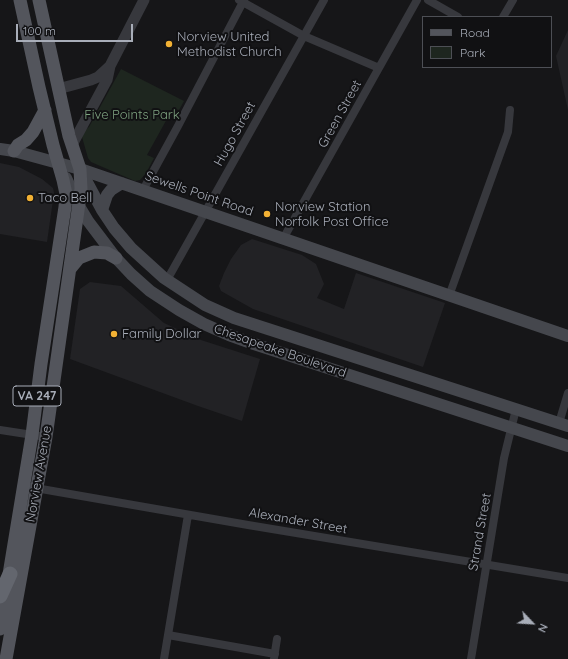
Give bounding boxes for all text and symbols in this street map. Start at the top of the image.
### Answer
scale bar [18,16,135,42]
legend [422,16,552,68]
text: 100 m [23,23,56,38]
text: Road [460,25,490,40]
place label: Norview United Methodist Church [177,29,282,60]
marker: Norview United Methodist Church [164,39,174,49]
text: Park [460,45,485,60]
street label: Green Street [315,77,365,151]
street label: Hugo Street [211,99,259,169]
park label: Five Points Park [84,107,180,123]
street label: Sewells Point Road [143,168,255,220]
place label: Taco Bell [38,190,92,206]
marker: Taco Bell [25,193,35,203]
place label: Norview Station Norfolk Post Office [275,199,389,230]
marker: Norview Station Norfolk Post Office [262,209,272,219]
street label: Chesapeake Boulevard [212,321,348,381]
place label: Family Dollar [122,326,202,342]
marker: Family Dollar [109,329,119,339]
road number: VA 247 [13,386,61,406]
street label: Norview Avenue [23,425,55,523]
street label: Strand Street [465,492,495,572]
street label: Alexander Street [248,505,348,537]
north arrow [512,603,552,643]
text: N [535,621,551,635]

